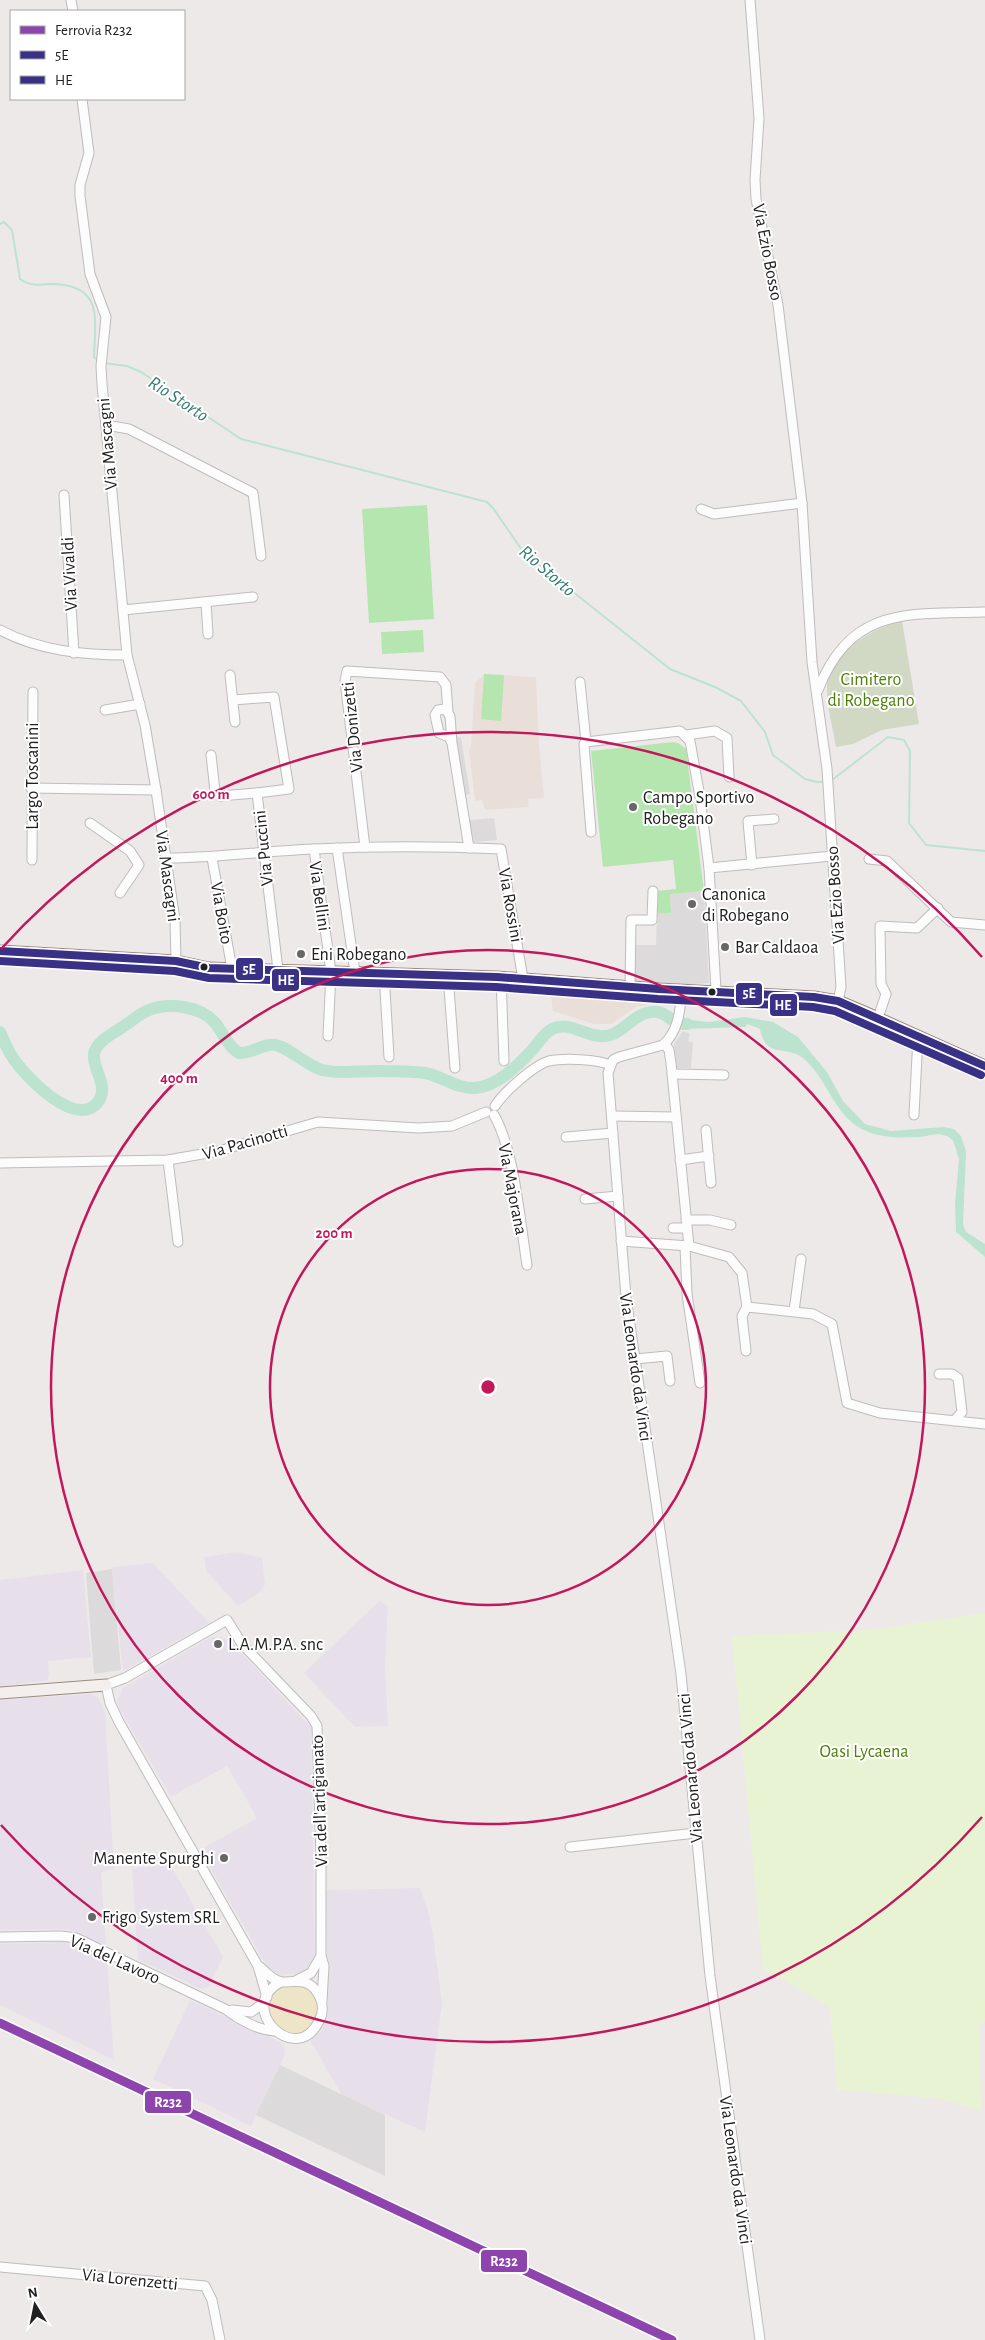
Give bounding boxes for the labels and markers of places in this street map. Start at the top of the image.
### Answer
place label: Campo Sportivo Robegano [643,789,754,828]
marker: Campo Sportivo Robegano [627,801,639,813]
place label: Canonica di Robegano [702,886,789,925]
marker: Canonica di Robegano [686,898,698,910]
place label: Bar Caldaoa [735,939,818,957]
marker: Bar Caldaoa [719,941,731,953]
place label: Eni Robegano [311,946,407,964]
marker: Eni Robegano [295,948,307,960]
unlabelled marker [199,962,209,972]
unlabelled marker [707,987,717,997]
centre of rings [479,1378,497,1396]
place label: L.A.M.P.A. snc [228,1636,323,1654]
marker: L.A.M.P.A. snc [212,1638,224,1650]
place label: Manente Spurghi [93,1850,214,1868]
marker: Manente Spurghi [218,1852,230,1864]
place label: Frigo System SRL [102,1909,220,1927]
marker: Frigo System SRL [86,1911,98,1923]

